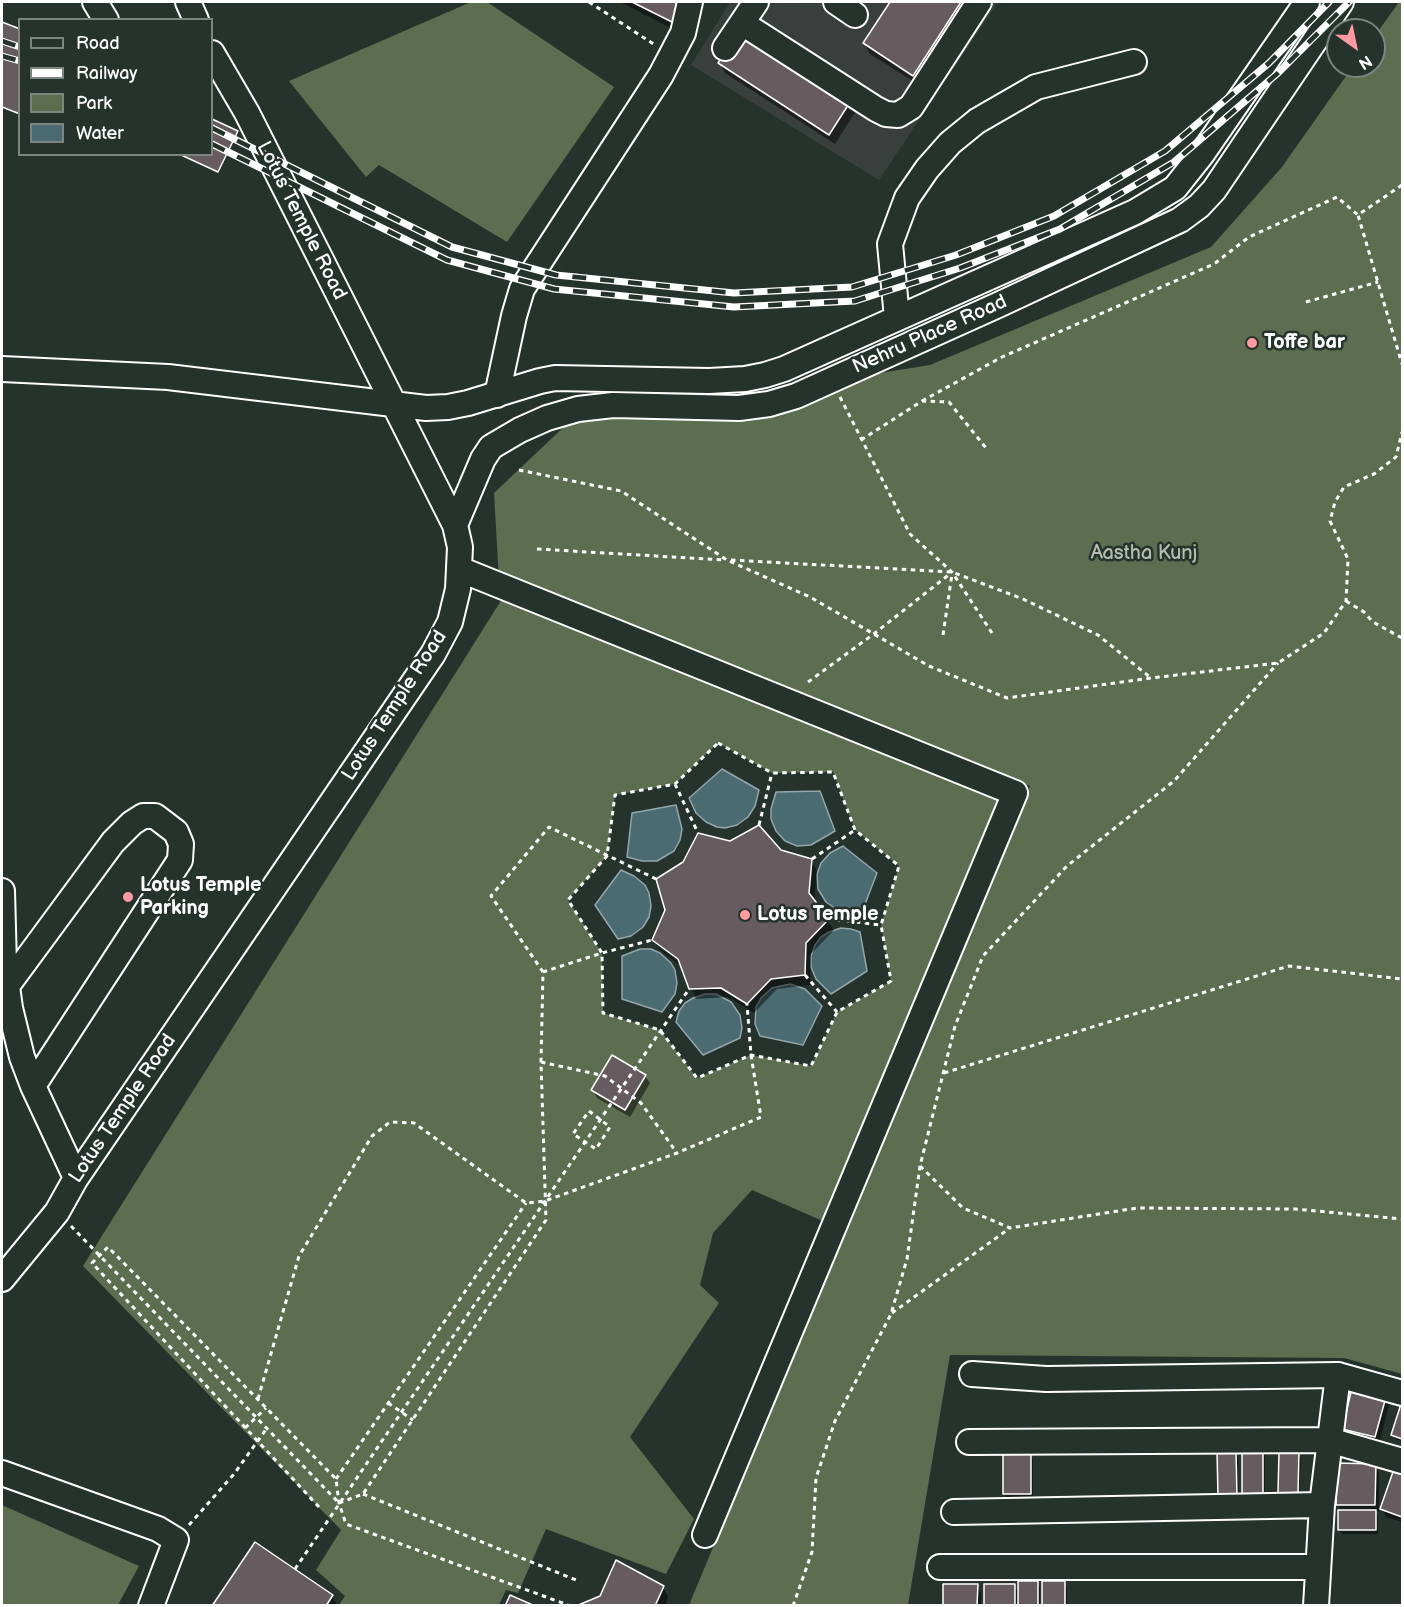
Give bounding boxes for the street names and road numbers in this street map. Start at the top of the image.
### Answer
street label: Lotus Temple Road [251,138,351,304]
street label: Nehru Place Road [849,290,1011,380]
street label: Lotus Temple Road [337,626,453,786]
street label: Lotus Temple Road [64,1030,182,1188]

